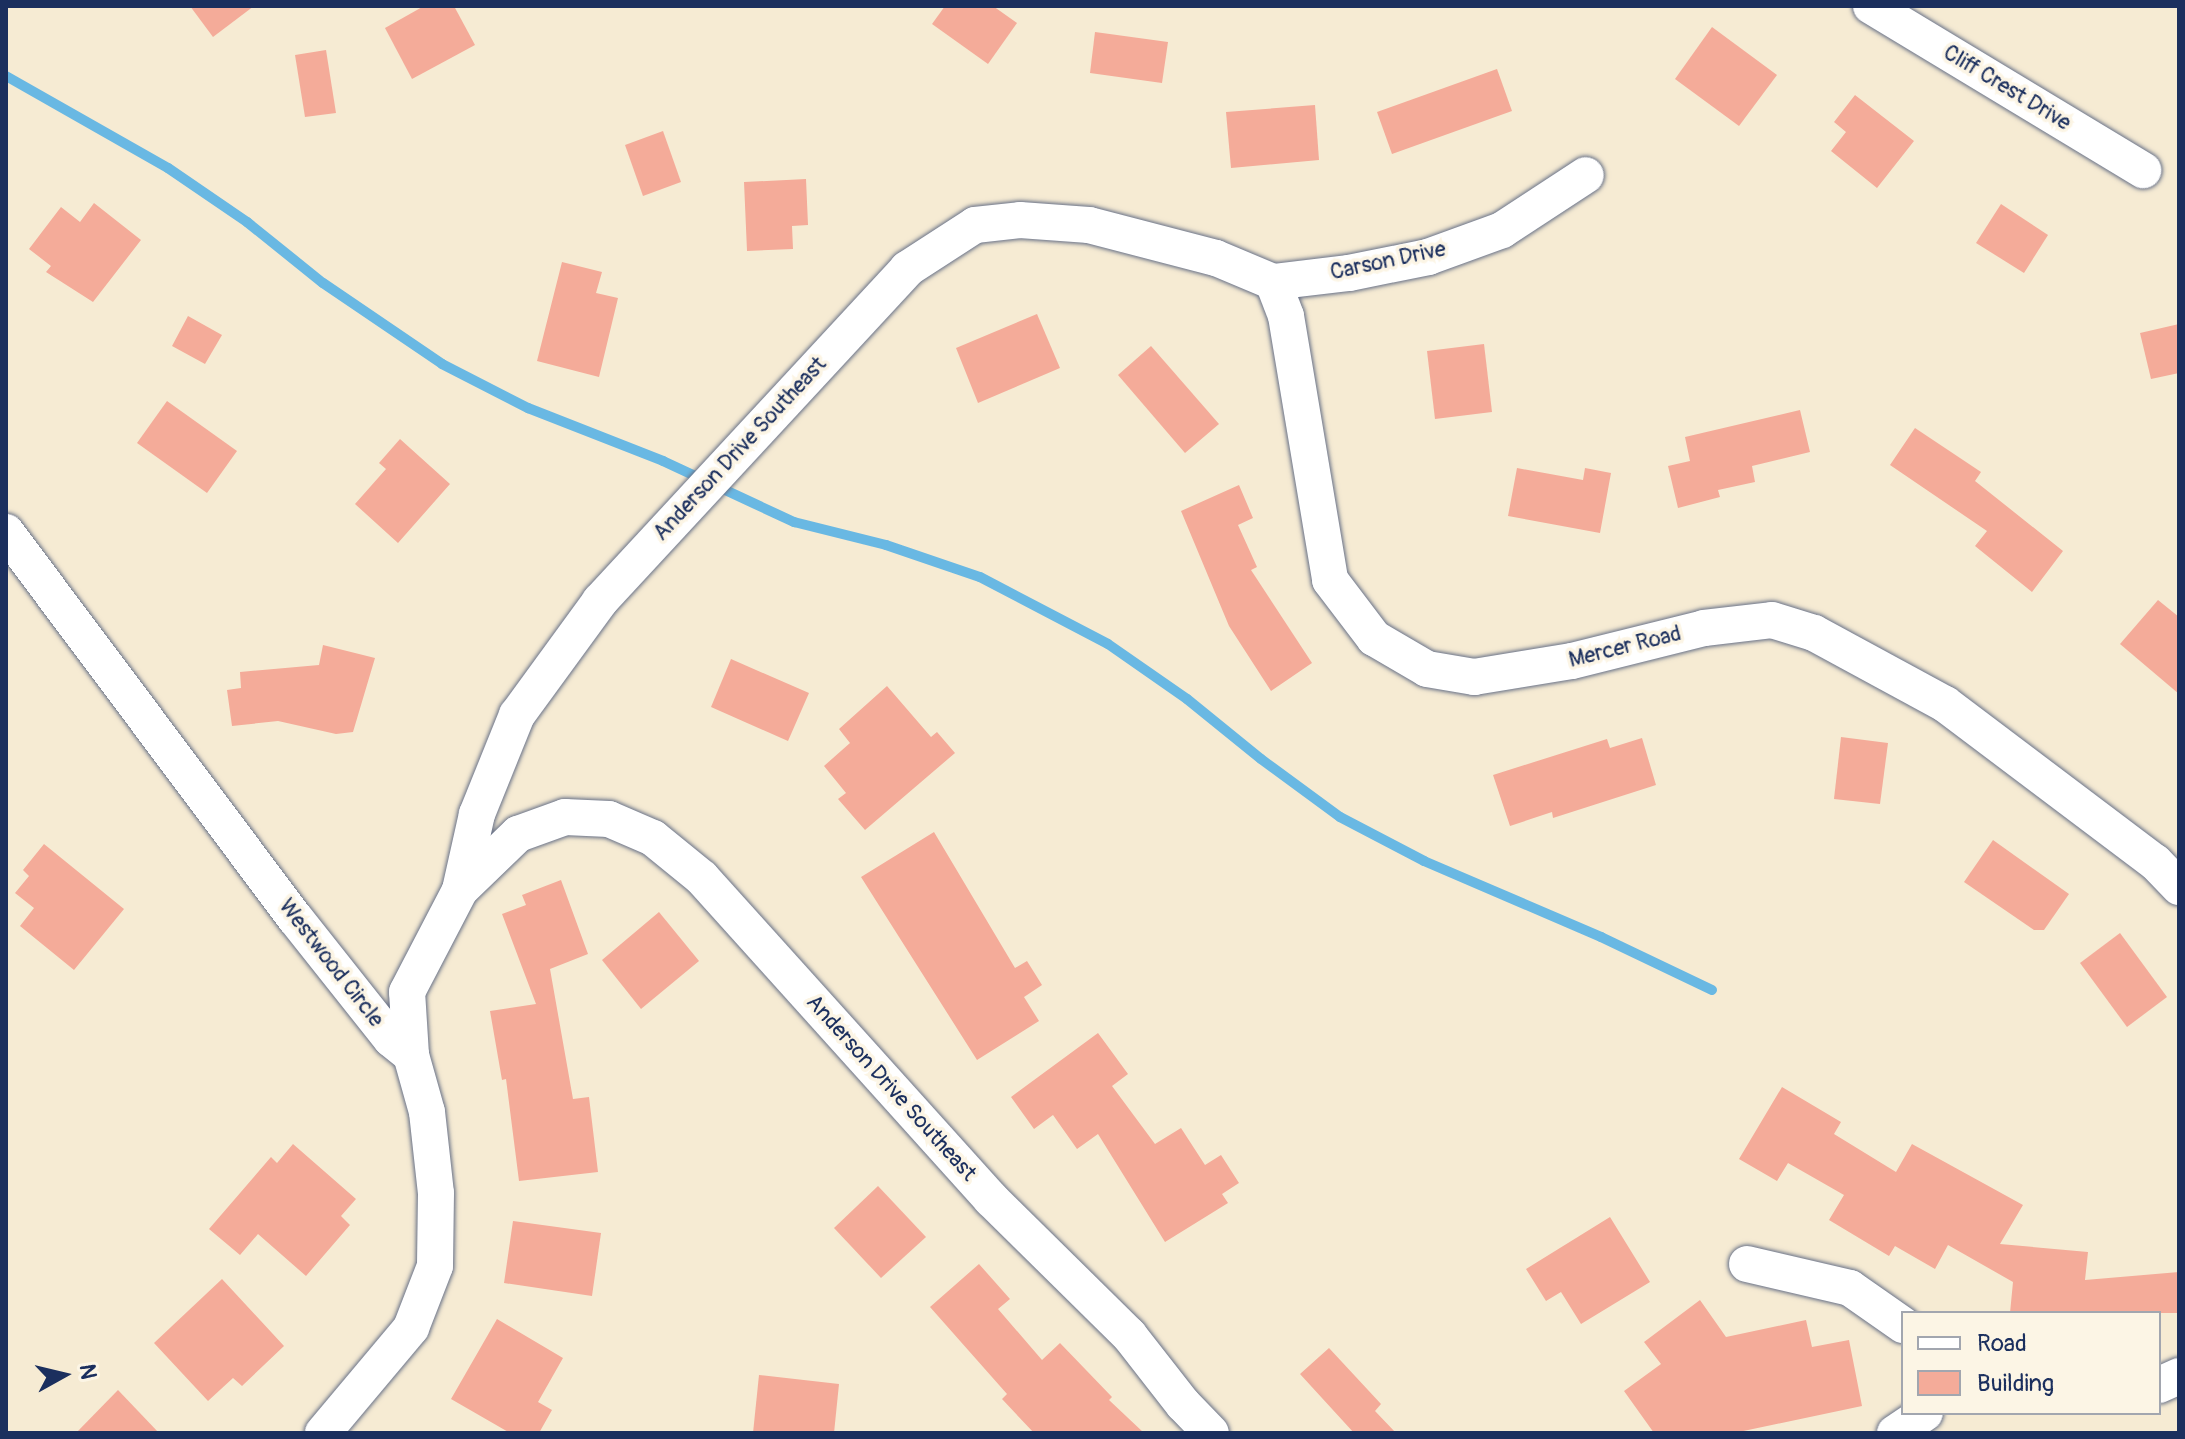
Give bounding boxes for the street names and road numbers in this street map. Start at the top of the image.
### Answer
street label: Cliff Crest Drive [1938,40,2076,136]
street label: Carson Drive [1328,236,1448,286]
street label: Anderson Drive Southeast [648,352,832,546]
street label: Mercer Road [1566,620,1684,674]
street label: Westwood Circle [273,894,389,1032]
street label: Anderson Drive Southeast [800,989,982,1187]

